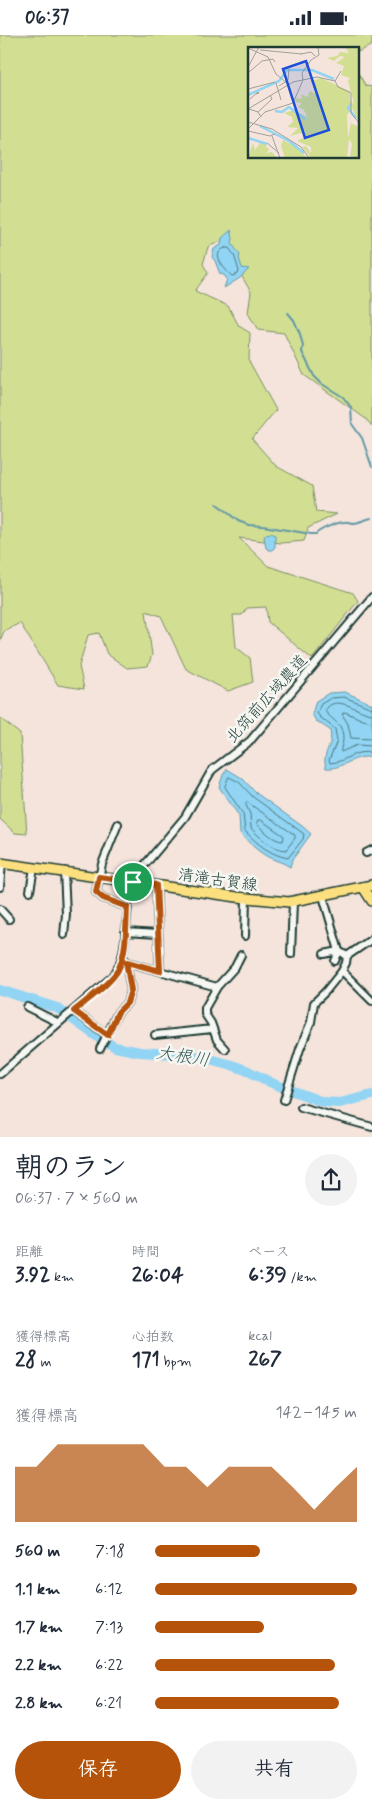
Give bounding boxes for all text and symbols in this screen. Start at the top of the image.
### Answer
text: 06:37 [25,5,69,30]
inset map [248,47,360,159]
street label: 北筑前広域農道 [222,650,312,748]
pin [112,861,154,903]
street label: 清滝古賀線 [177,865,259,896]
icon: arrive [119,868,147,896]
water label: 大根川 [154,1041,211,1073]
text: 朝のラン [15,1150,127,1187]
button: share [305,1154,357,1206]
text: 06:37 · 7 × 560 m [15,1188,138,1209]
text: 距離 [15,1243,43,1261]
text: 時間 [132,1243,160,1261]
text: ペース [248,1243,290,1261]
text: 3.92 [15,1261,50,1289]
text: 26:04 [132,1261,184,1289]
text: 6:39 [248,1261,287,1289]
text: km [50,1268,74,1286]
text: /km [287,1268,317,1286]
text: kcal [248,1327,272,1345]
text: 獲得標高 [15,1328,71,1346]
text: 心拍数 [132,1328,174,1346]
text: 267 [248,1345,282,1373]
text: 28 [15,1346,37,1374]
text: 171 [132,1346,160,1374]
text: m [37,1353,52,1371]
text: bpm [160,1353,192,1371]
text: 142–145 m [275,1402,357,1423]
text: 獲得標高 [15,1406,79,1427]
text: 560 m [15,1541,60,1562]
text: 7:18 [95,1541,125,1562]
text: 1.1 km [15,1579,60,1600]
text: 6:12 [95,1579,123,1600]
text: 1.7 km [15,1617,63,1638]
text: 7:13 [95,1617,123,1638]
text: 2.2 km [15,1655,62,1676]
text: 6:22 [95,1655,124,1676]
text: 2.8 km [15,1693,63,1714]
text: 6:21 [95,1693,122,1714]
button: 保存 [15,1741,181,1799]
button: 共有 [191,1741,357,1799]

